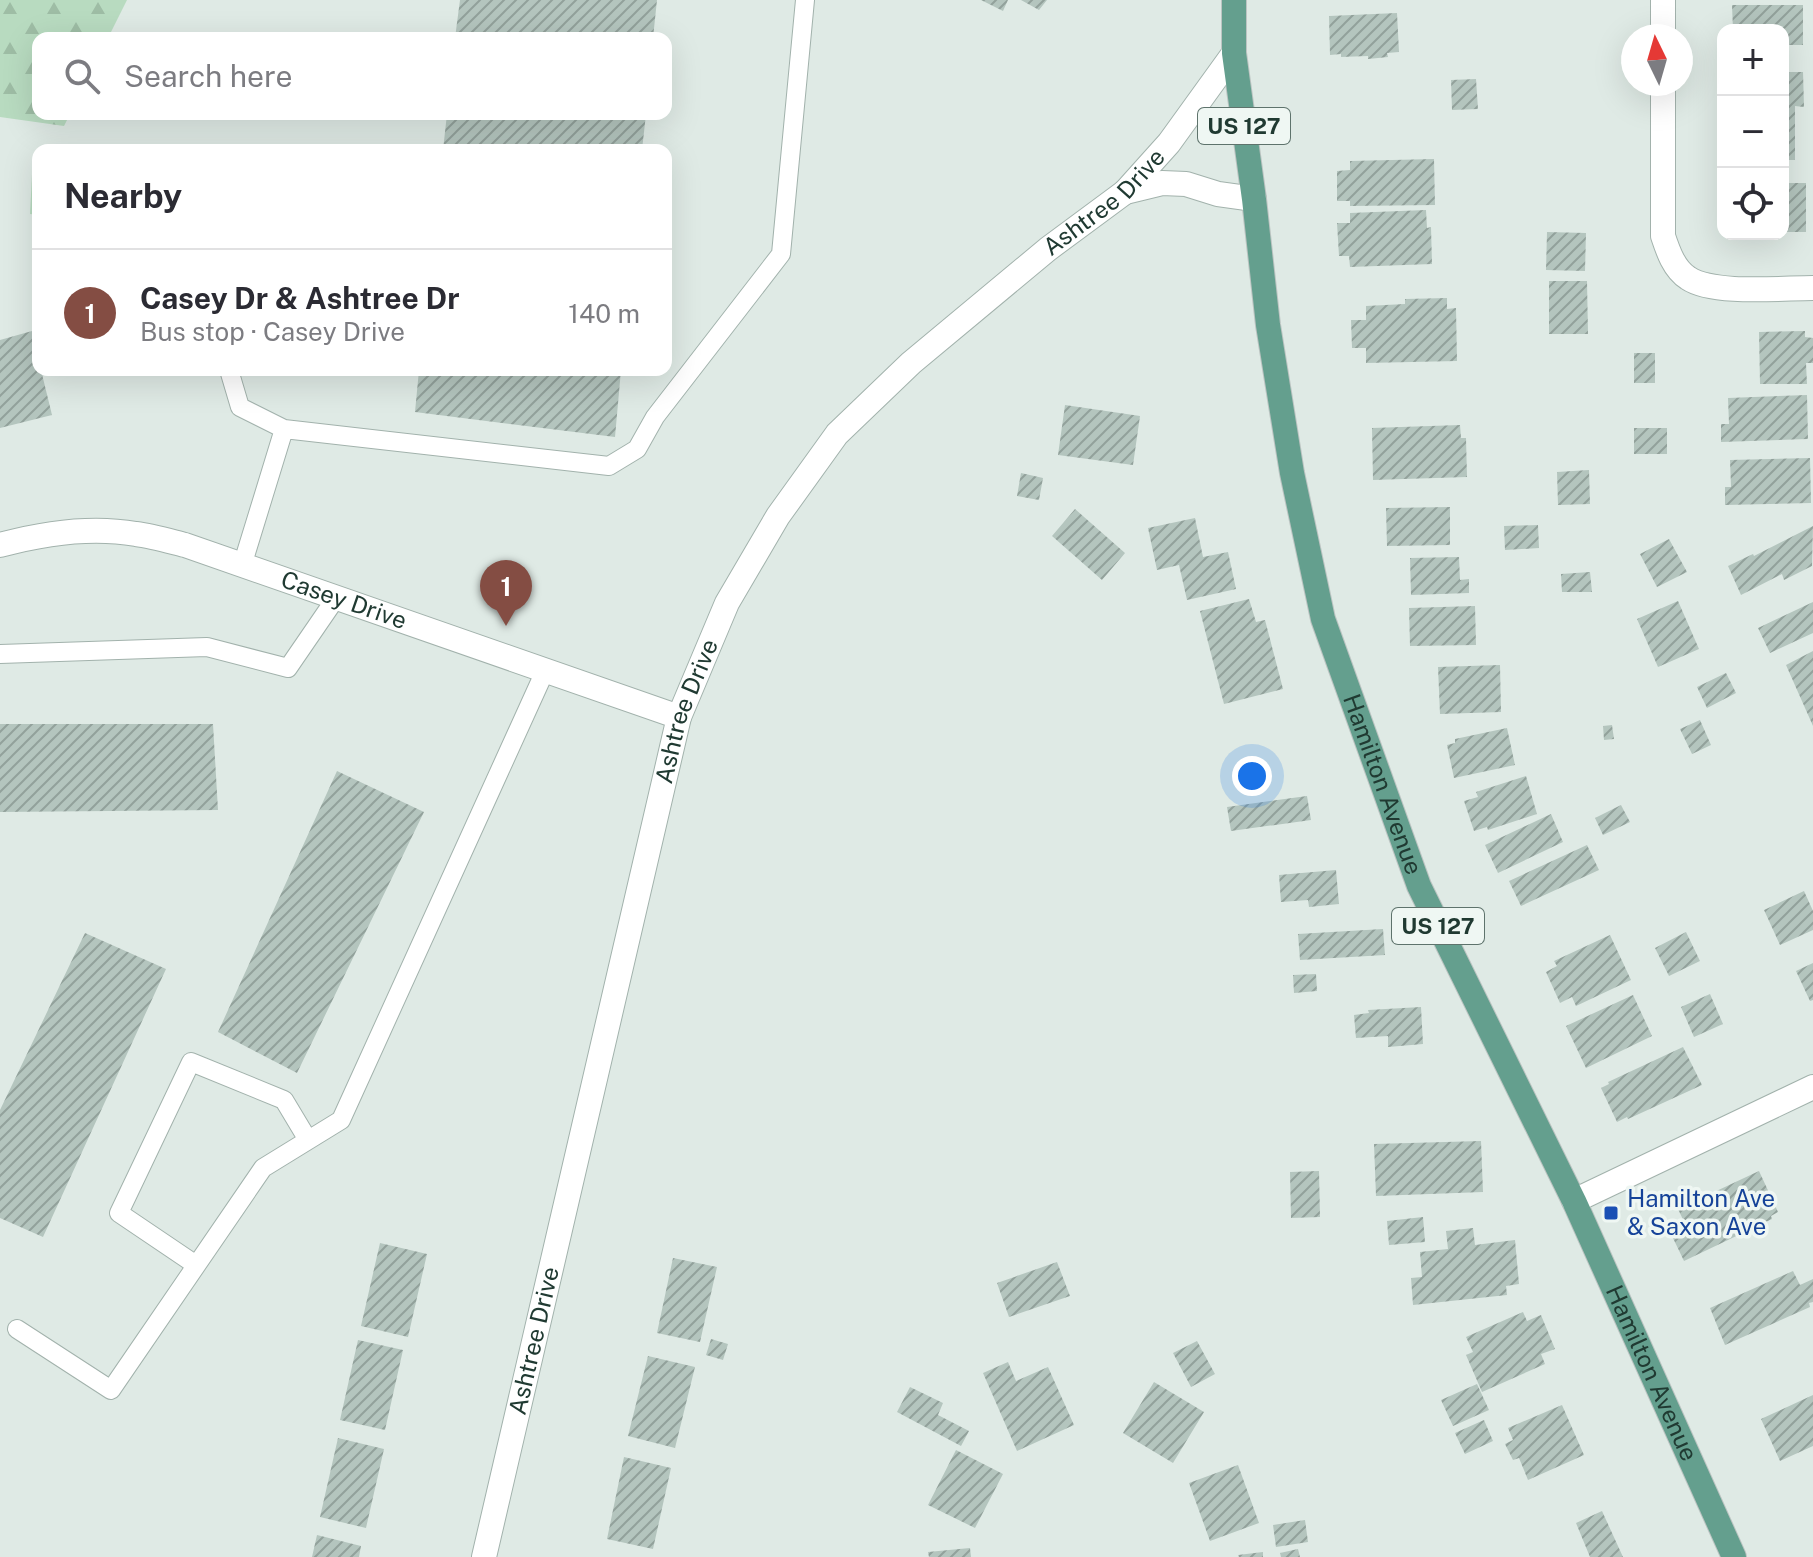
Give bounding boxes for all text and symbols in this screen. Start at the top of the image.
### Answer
north arrow [1621,24,1693,96]
map controls [1717,24,1789,240]
button: + [1717,24,1789,96]
search box [32,32,672,120]
icon: search [60,54,104,98]
text: Search here [124,58,292,94]
button: − [1717,96,1789,168]
road number: US 127 [1198,108,1290,144]
street label: Ashtree Drive [1037,142,1170,261]
button: locate [1717,168,1789,240]
text: Nearby [64,176,182,216]
text: Casey Dr & Ashtree Dr [140,280,460,316]
text: 1 [84,298,96,329]
text: 140 m [568,298,640,329]
text: Bus stop · Casey Drive [140,316,405,347]
pin: 1 [480,560,532,626]
street label: Casey Drive [278,565,411,634]
street label: Ashtree Drive [649,634,723,786]
street label: Hamilton Avenue [1338,690,1429,878]
your location [1232,756,1272,796]
road number: US 127 [1392,908,1484,944]
place label: Hamilton Ave & Saxon Ave [1627,1184,1775,1240]
marker: Hamilton Ave & Saxon Ave [1602,1204,1620,1222]
street label: Ashtree Drive [503,1264,564,1417]
street label: Hamilton Avenue [1601,1281,1704,1465]

